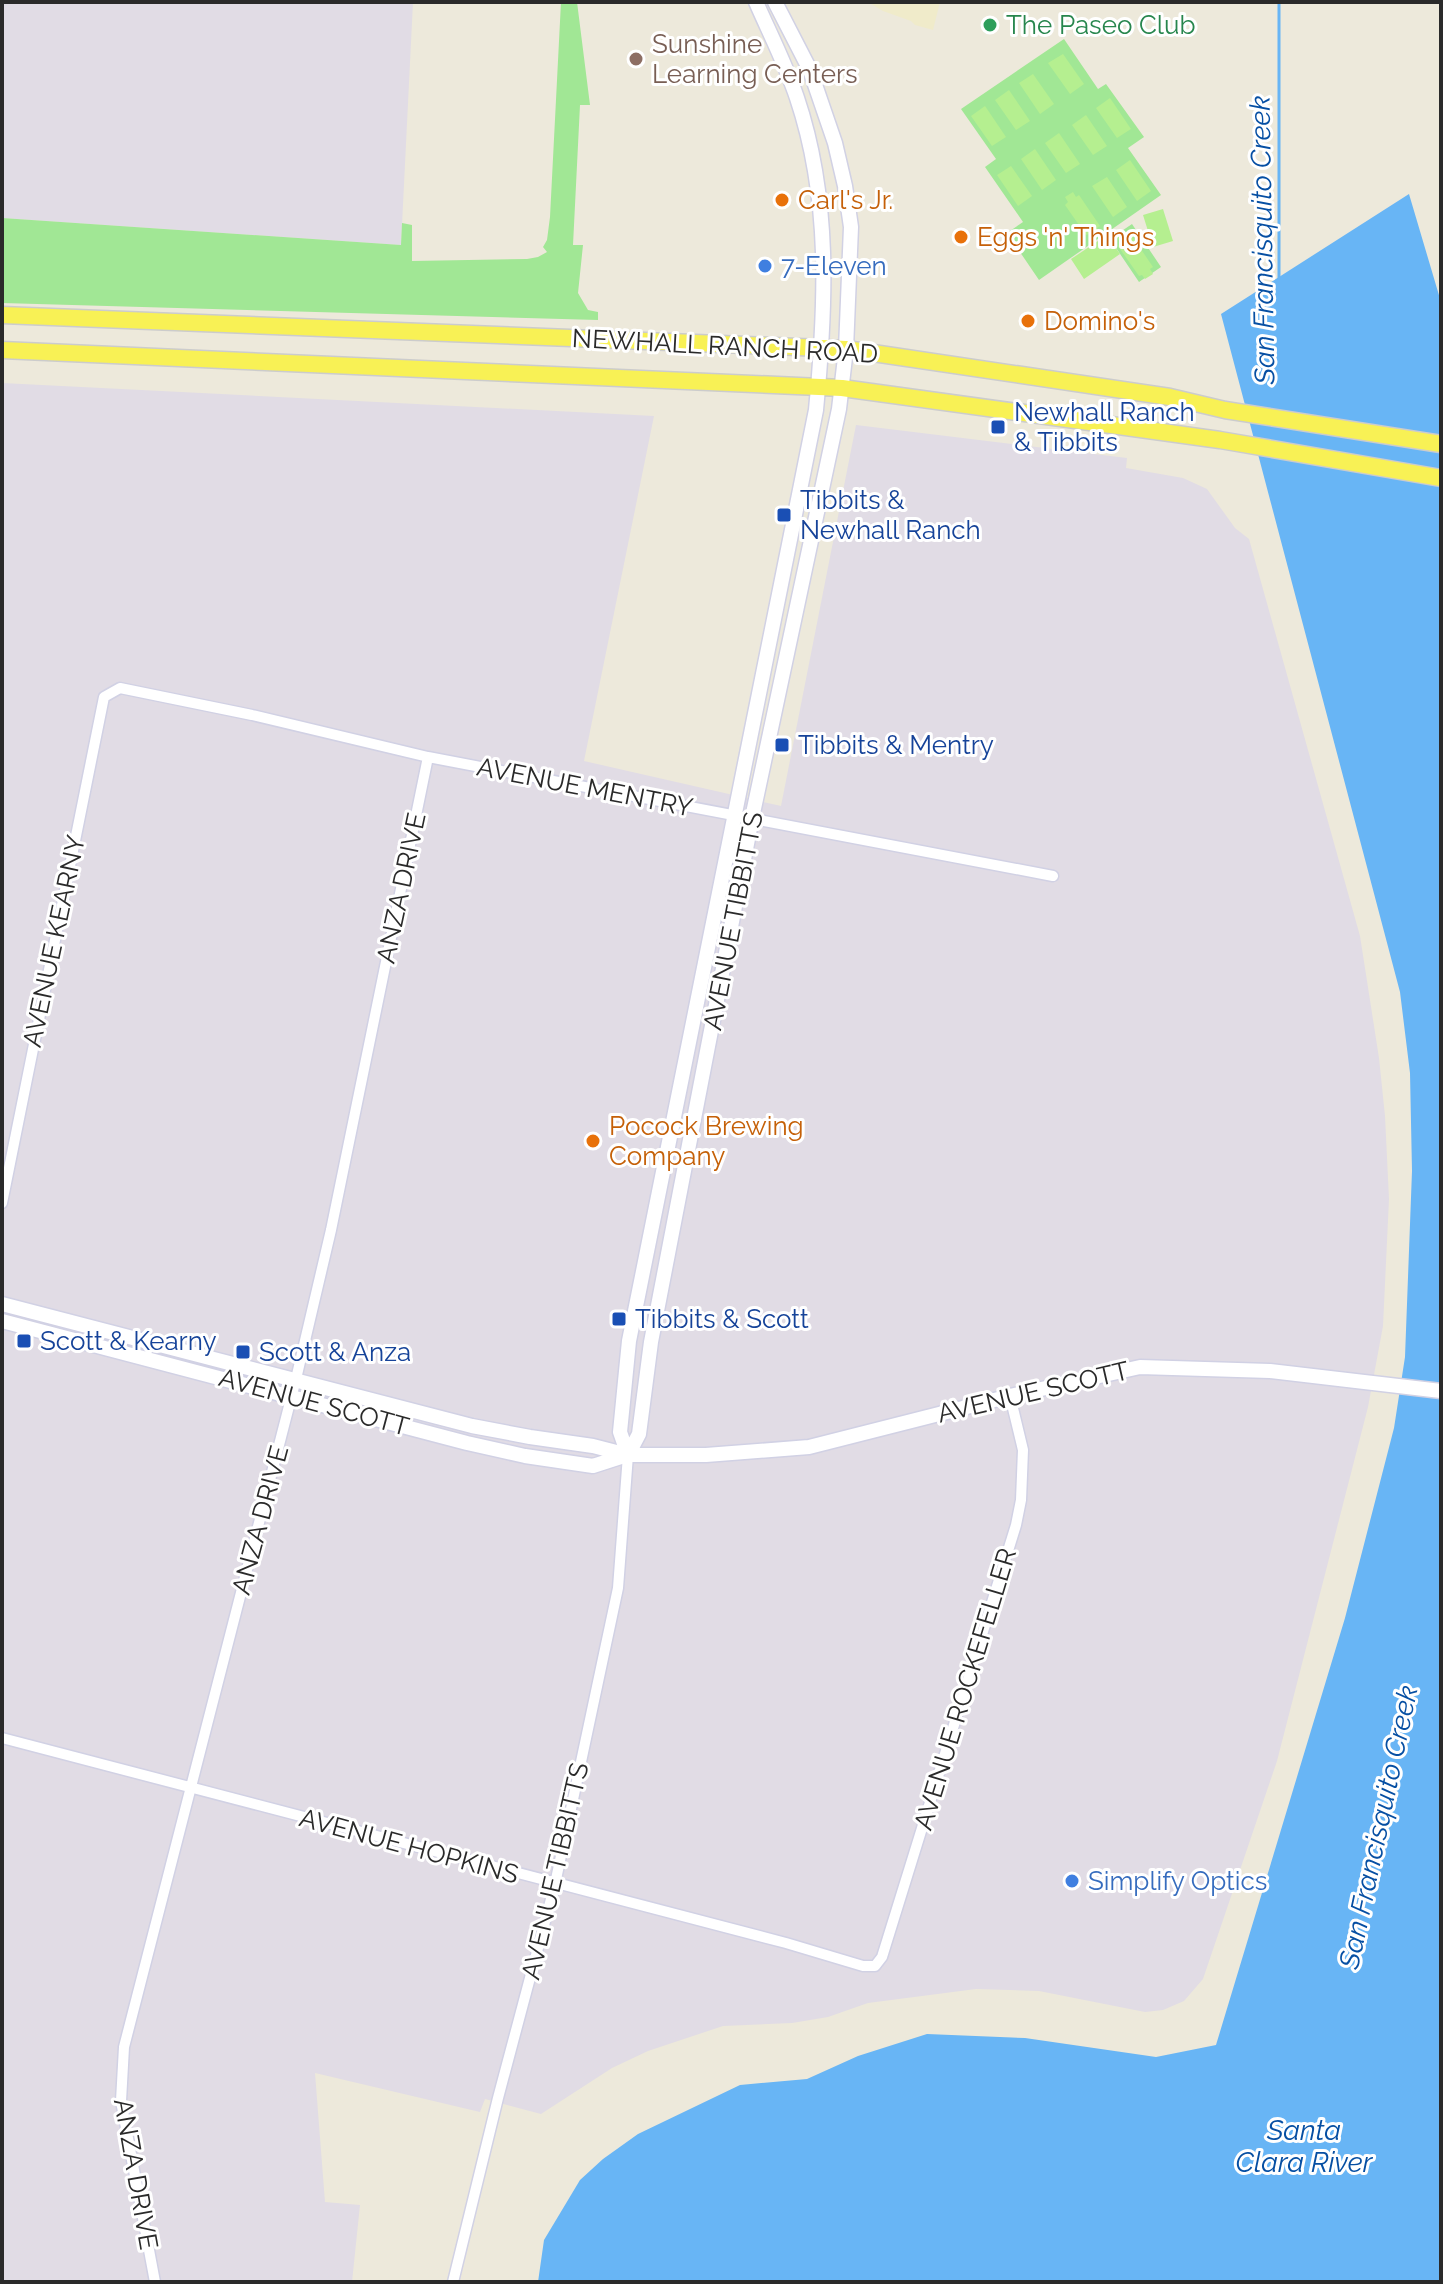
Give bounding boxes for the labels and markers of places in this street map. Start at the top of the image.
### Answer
place label: The Paseo Club [1006,10,1195,40]
marker: The Paseo Club [981,16,999,34]
place label: Sunshine Learning Centers [652,29,858,89]
marker: Sunshine Learning Centers [627,50,645,68]
place label: Carl's Jr. [798,185,893,215]
marker: Carl's Jr. [773,191,791,209]
place label: Eggs 'n' Things [977,222,1154,252]
marker: Eggs 'n' Things [952,228,970,246]
place label: 7-Eleven [781,251,887,281]
marker: 7-Eleven [756,257,774,275]
place label: Domino's [1044,306,1155,336]
marker: Domino's [1019,312,1037,330]
place label: Newhall Ranch & Tibbits [1014,397,1195,457]
marker: Newhall Ranch & Tibbits [989,418,1007,436]
place label: Tibbits & Newhall Ranch [800,485,981,545]
marker: Tibbits & Newhall Ranch [775,506,793,524]
place label: Tibbits & Mentry [798,730,994,760]
marker: Tibbits & Mentry [773,736,791,754]
place label: Pocock Brewing Company [609,1111,804,1171]
marker: Pocock Brewing Company [584,1132,602,1150]
place label: Tibbits & Scott [635,1304,809,1334]
marker: Tibbits & Scott [610,1310,628,1328]
place label: Scott & Kearny [40,1326,217,1356]
marker: Scott & Kearny [15,1332,33,1350]
place label: Scott & Anza [259,1337,411,1367]
marker: Scott & Anza [234,1343,252,1361]
place label: Simplify Optics [1088,1866,1267,1896]
marker: Simplify Optics [1063,1872,1081,1890]

